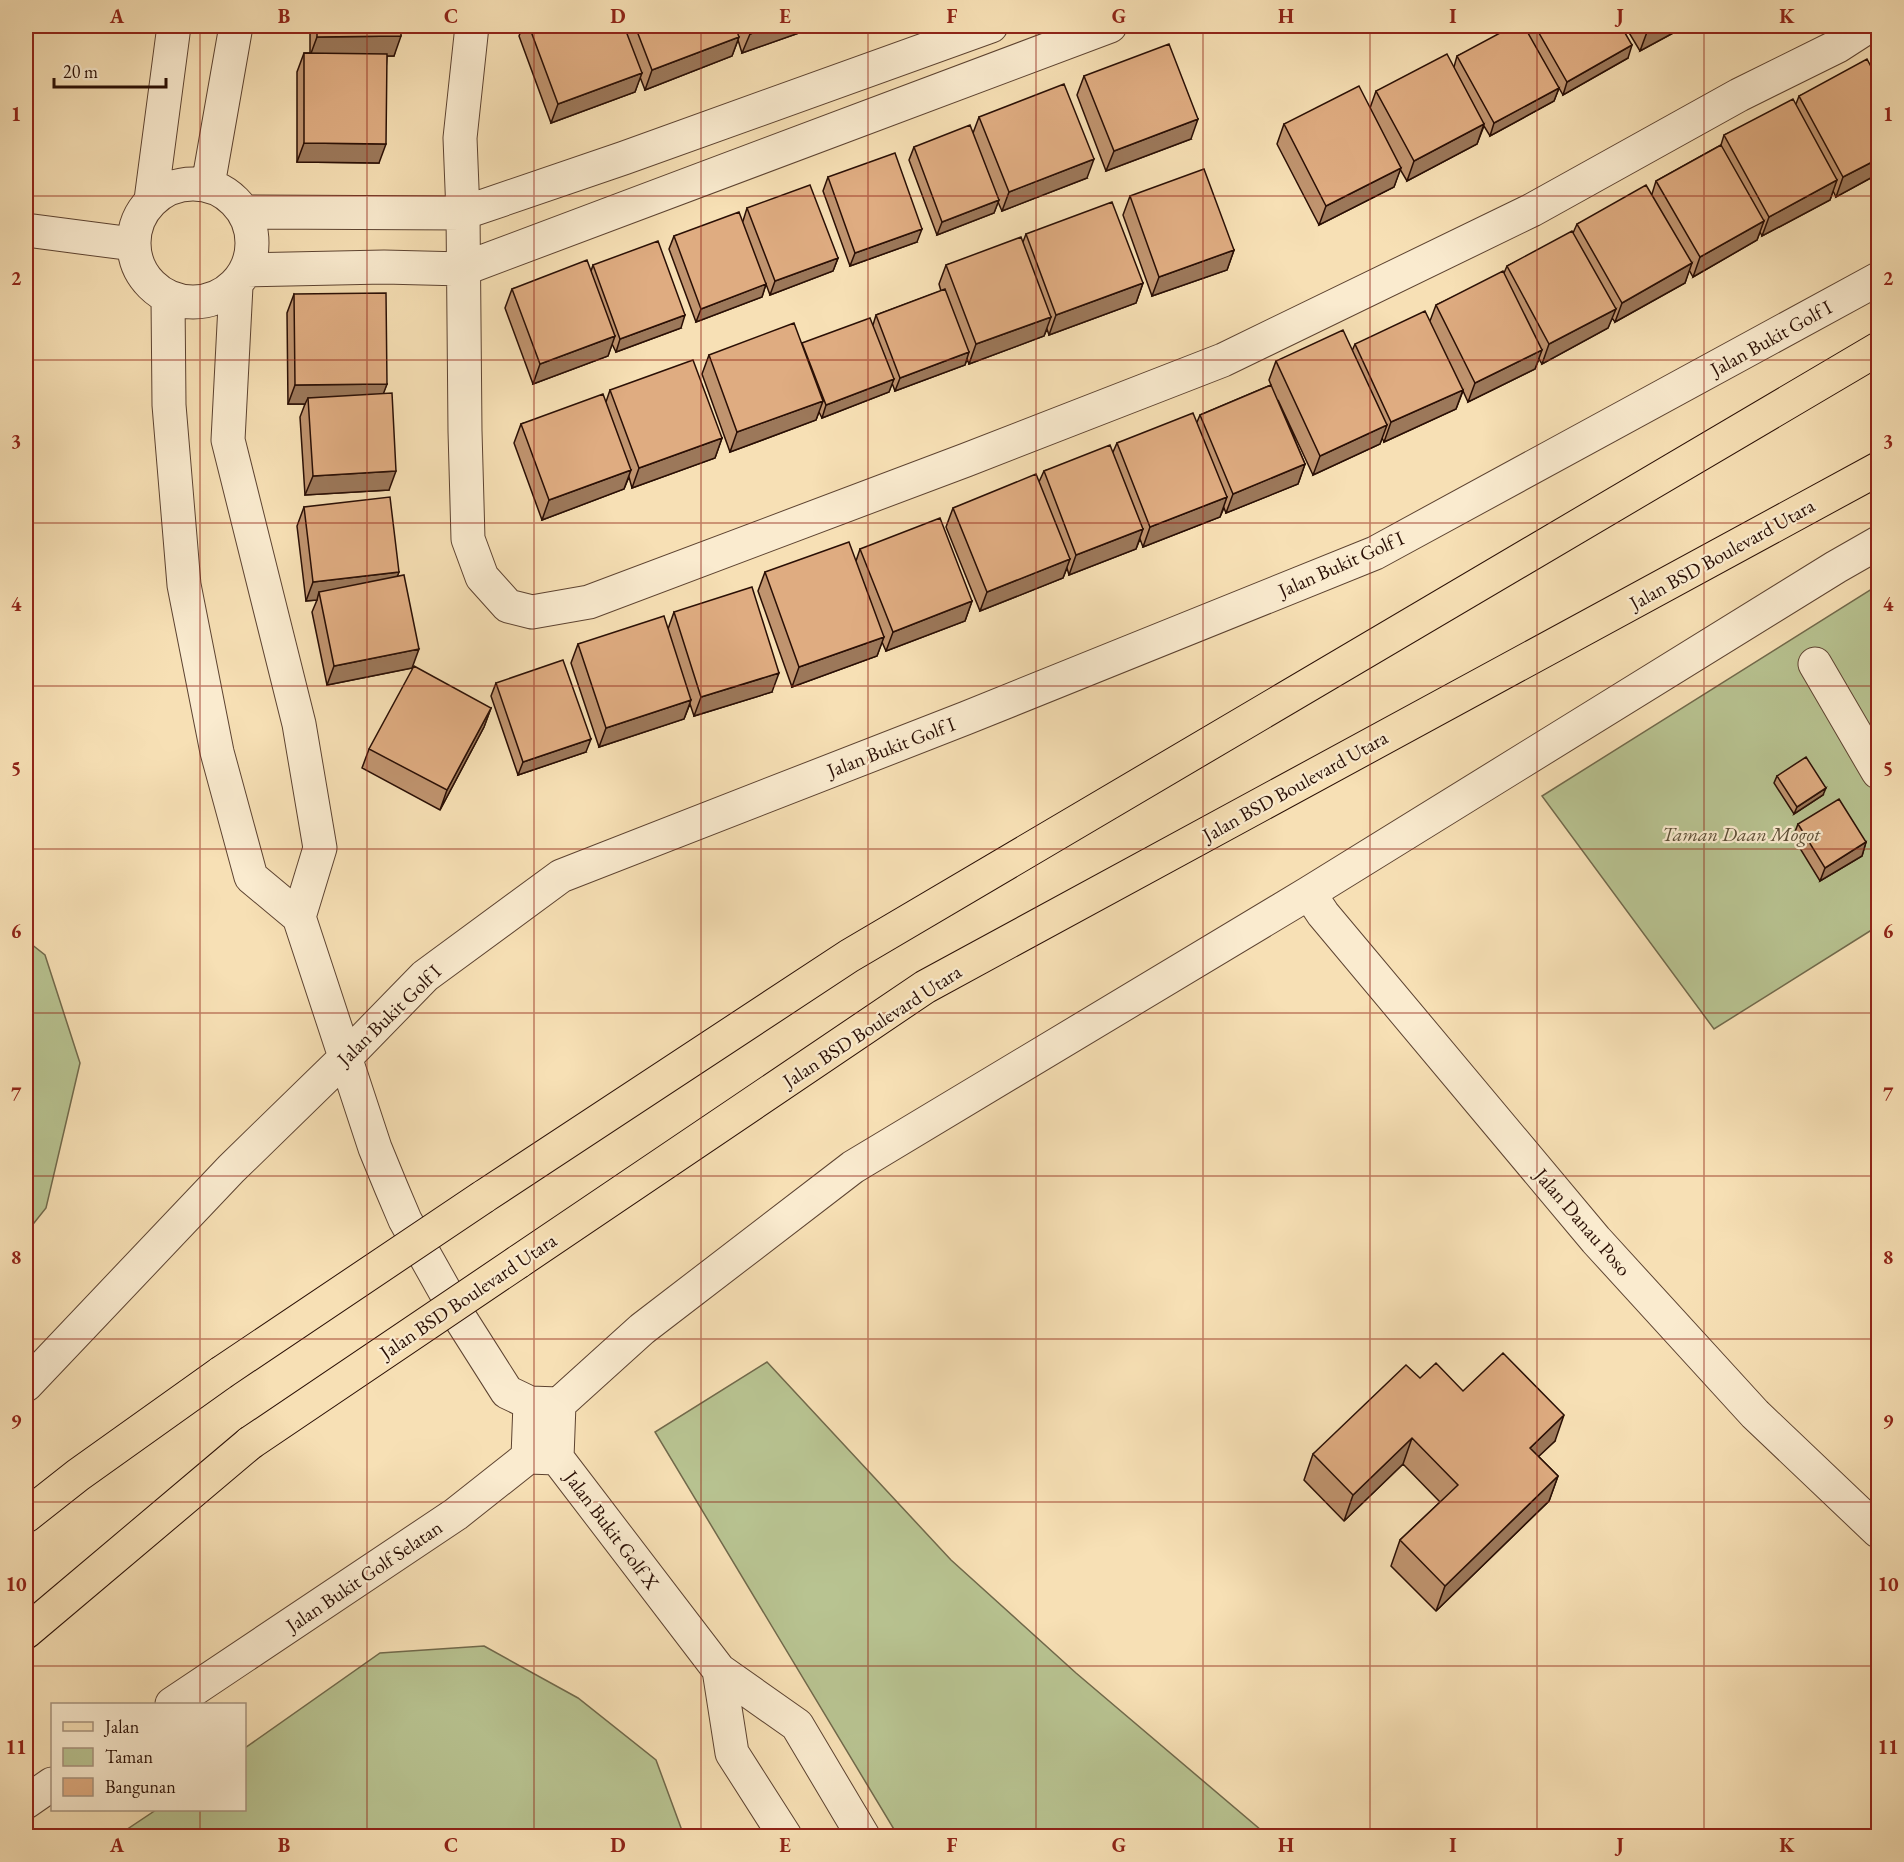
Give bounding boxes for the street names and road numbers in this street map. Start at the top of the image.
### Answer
street label: Jalan Bukit Golf I [1704,294,1837,383]
street label: Jalan BSD Boulevard Utara [1623,492,1819,617]
street label: Jalan Bukit Golf I [1272,525,1408,604]
street label: Jalan Bukit Golf I [821,711,959,784]
street label: Jalan BSD Boulevard Utara [1196,724,1392,849]
street label: Jalan BSD Boulevard Utara [776,958,966,1095]
street label: Jalan Bukit Golf I [330,959,447,1073]
street label: Jalan Danau Poso [1528,1161,1637,1281]
street label: Jalan BSD Boulevard Utara [373,1227,561,1366]
street label: Jalan Bukit Golf X [558,1464,665,1595]
street label: Jalan Bukit Golf Selatan [279,1514,447,1639]

